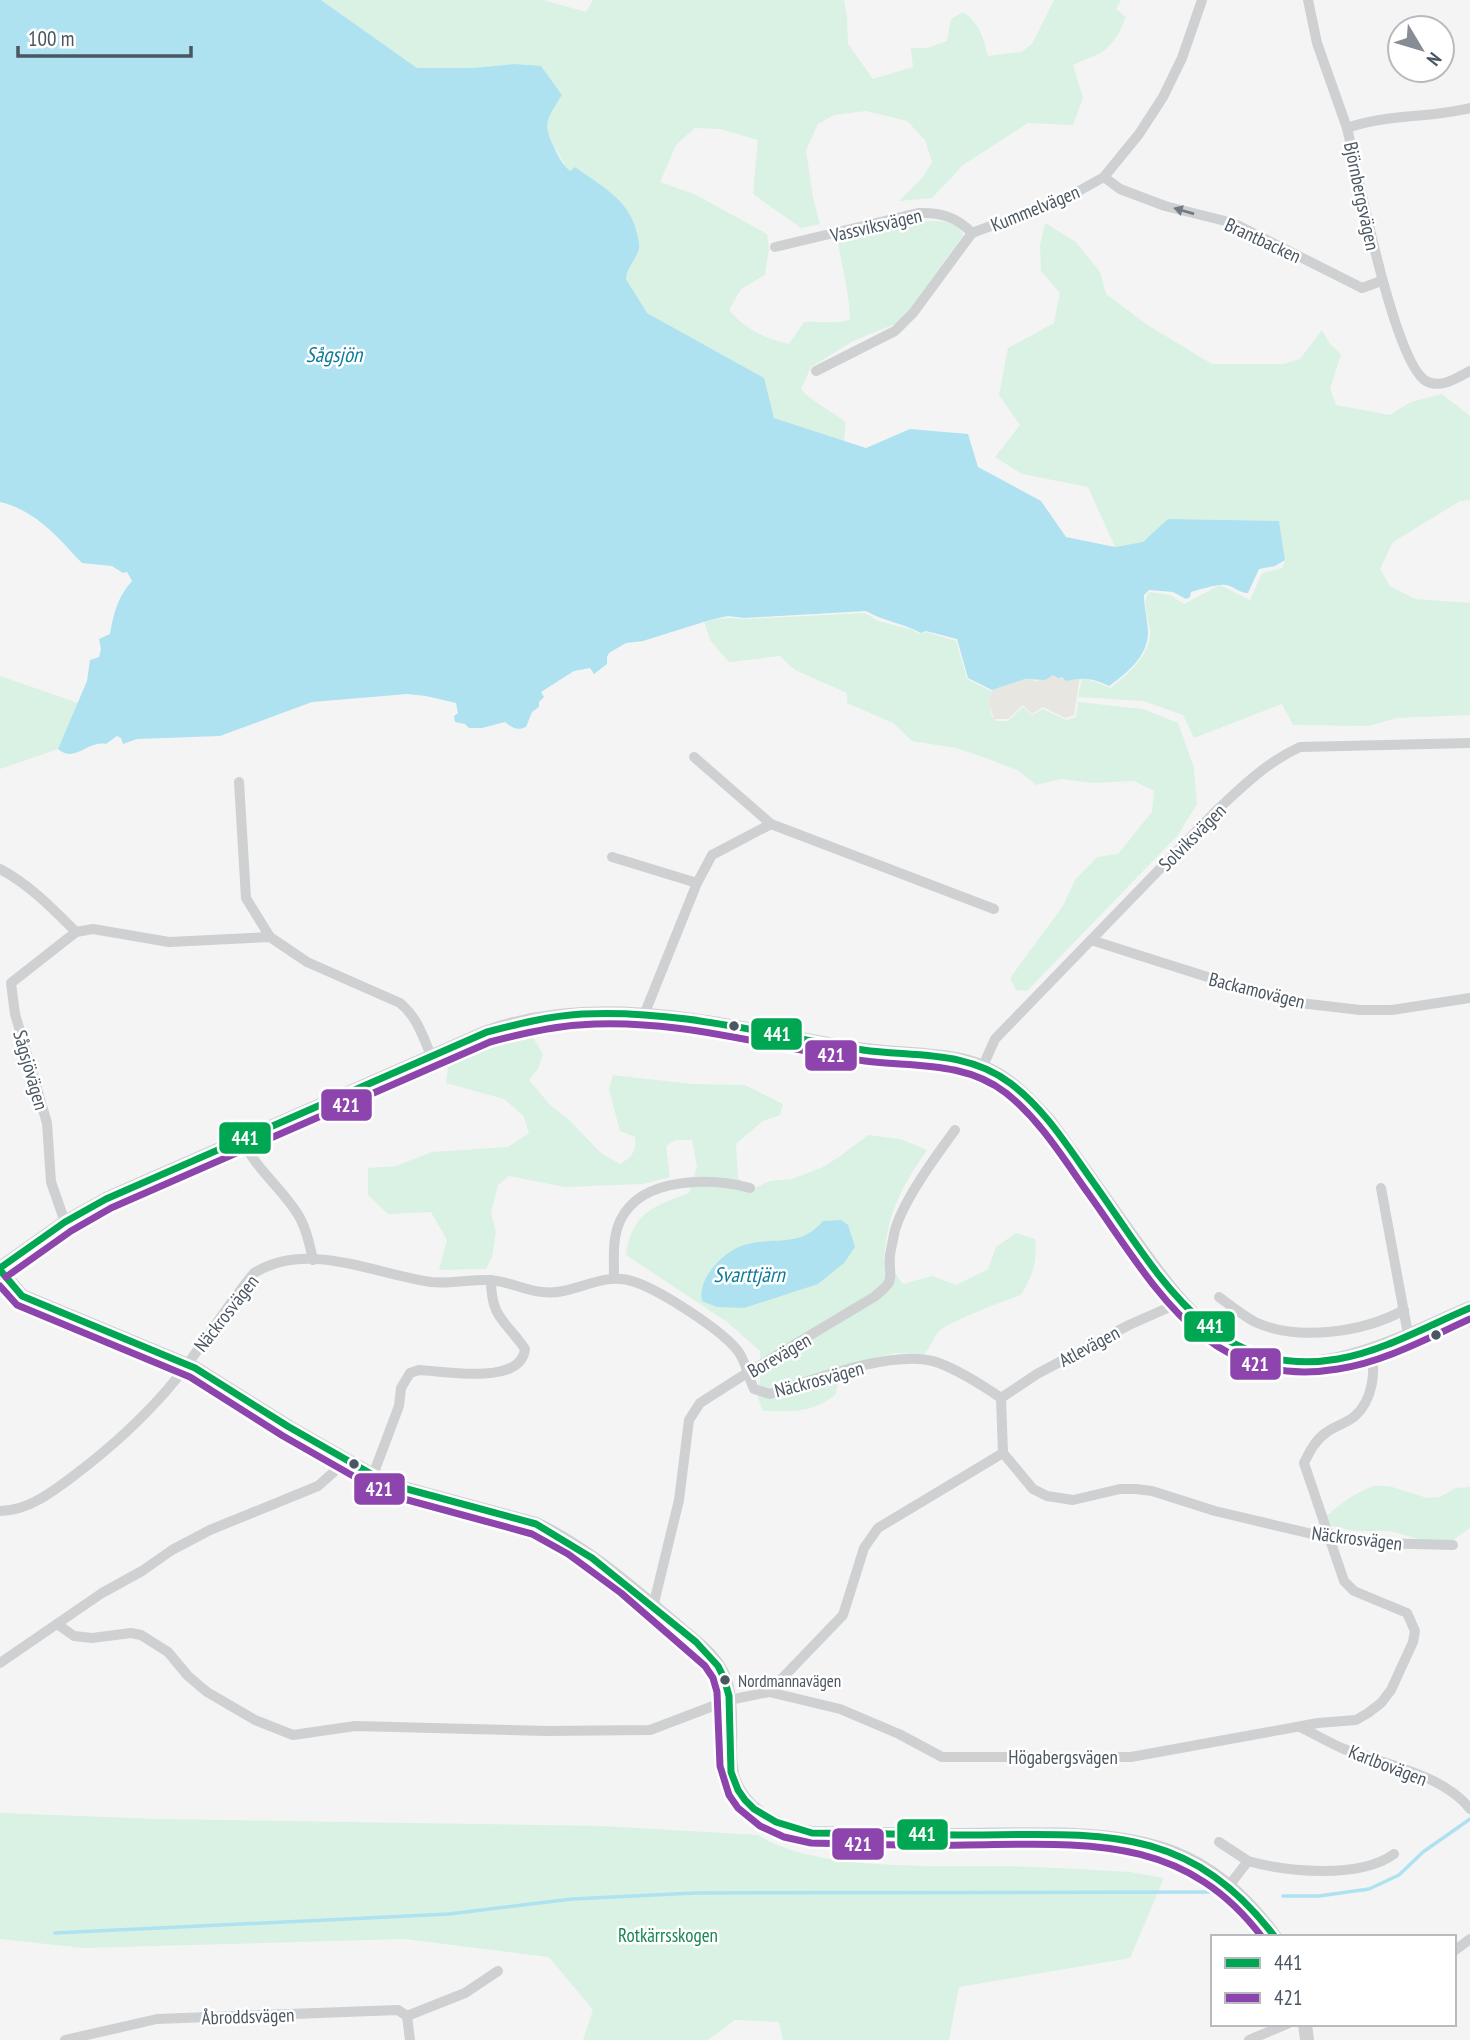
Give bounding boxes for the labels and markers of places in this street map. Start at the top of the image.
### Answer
unlabelled marker [727,1019,741,1033]
unlabelled marker [1429,1328,1443,1342]
unlabelled marker [347,1457,361,1471]
place label: Nordmannavägen [738,1670,841,1692]
marker: Nordmannavägen [718,1673,732,1687]

